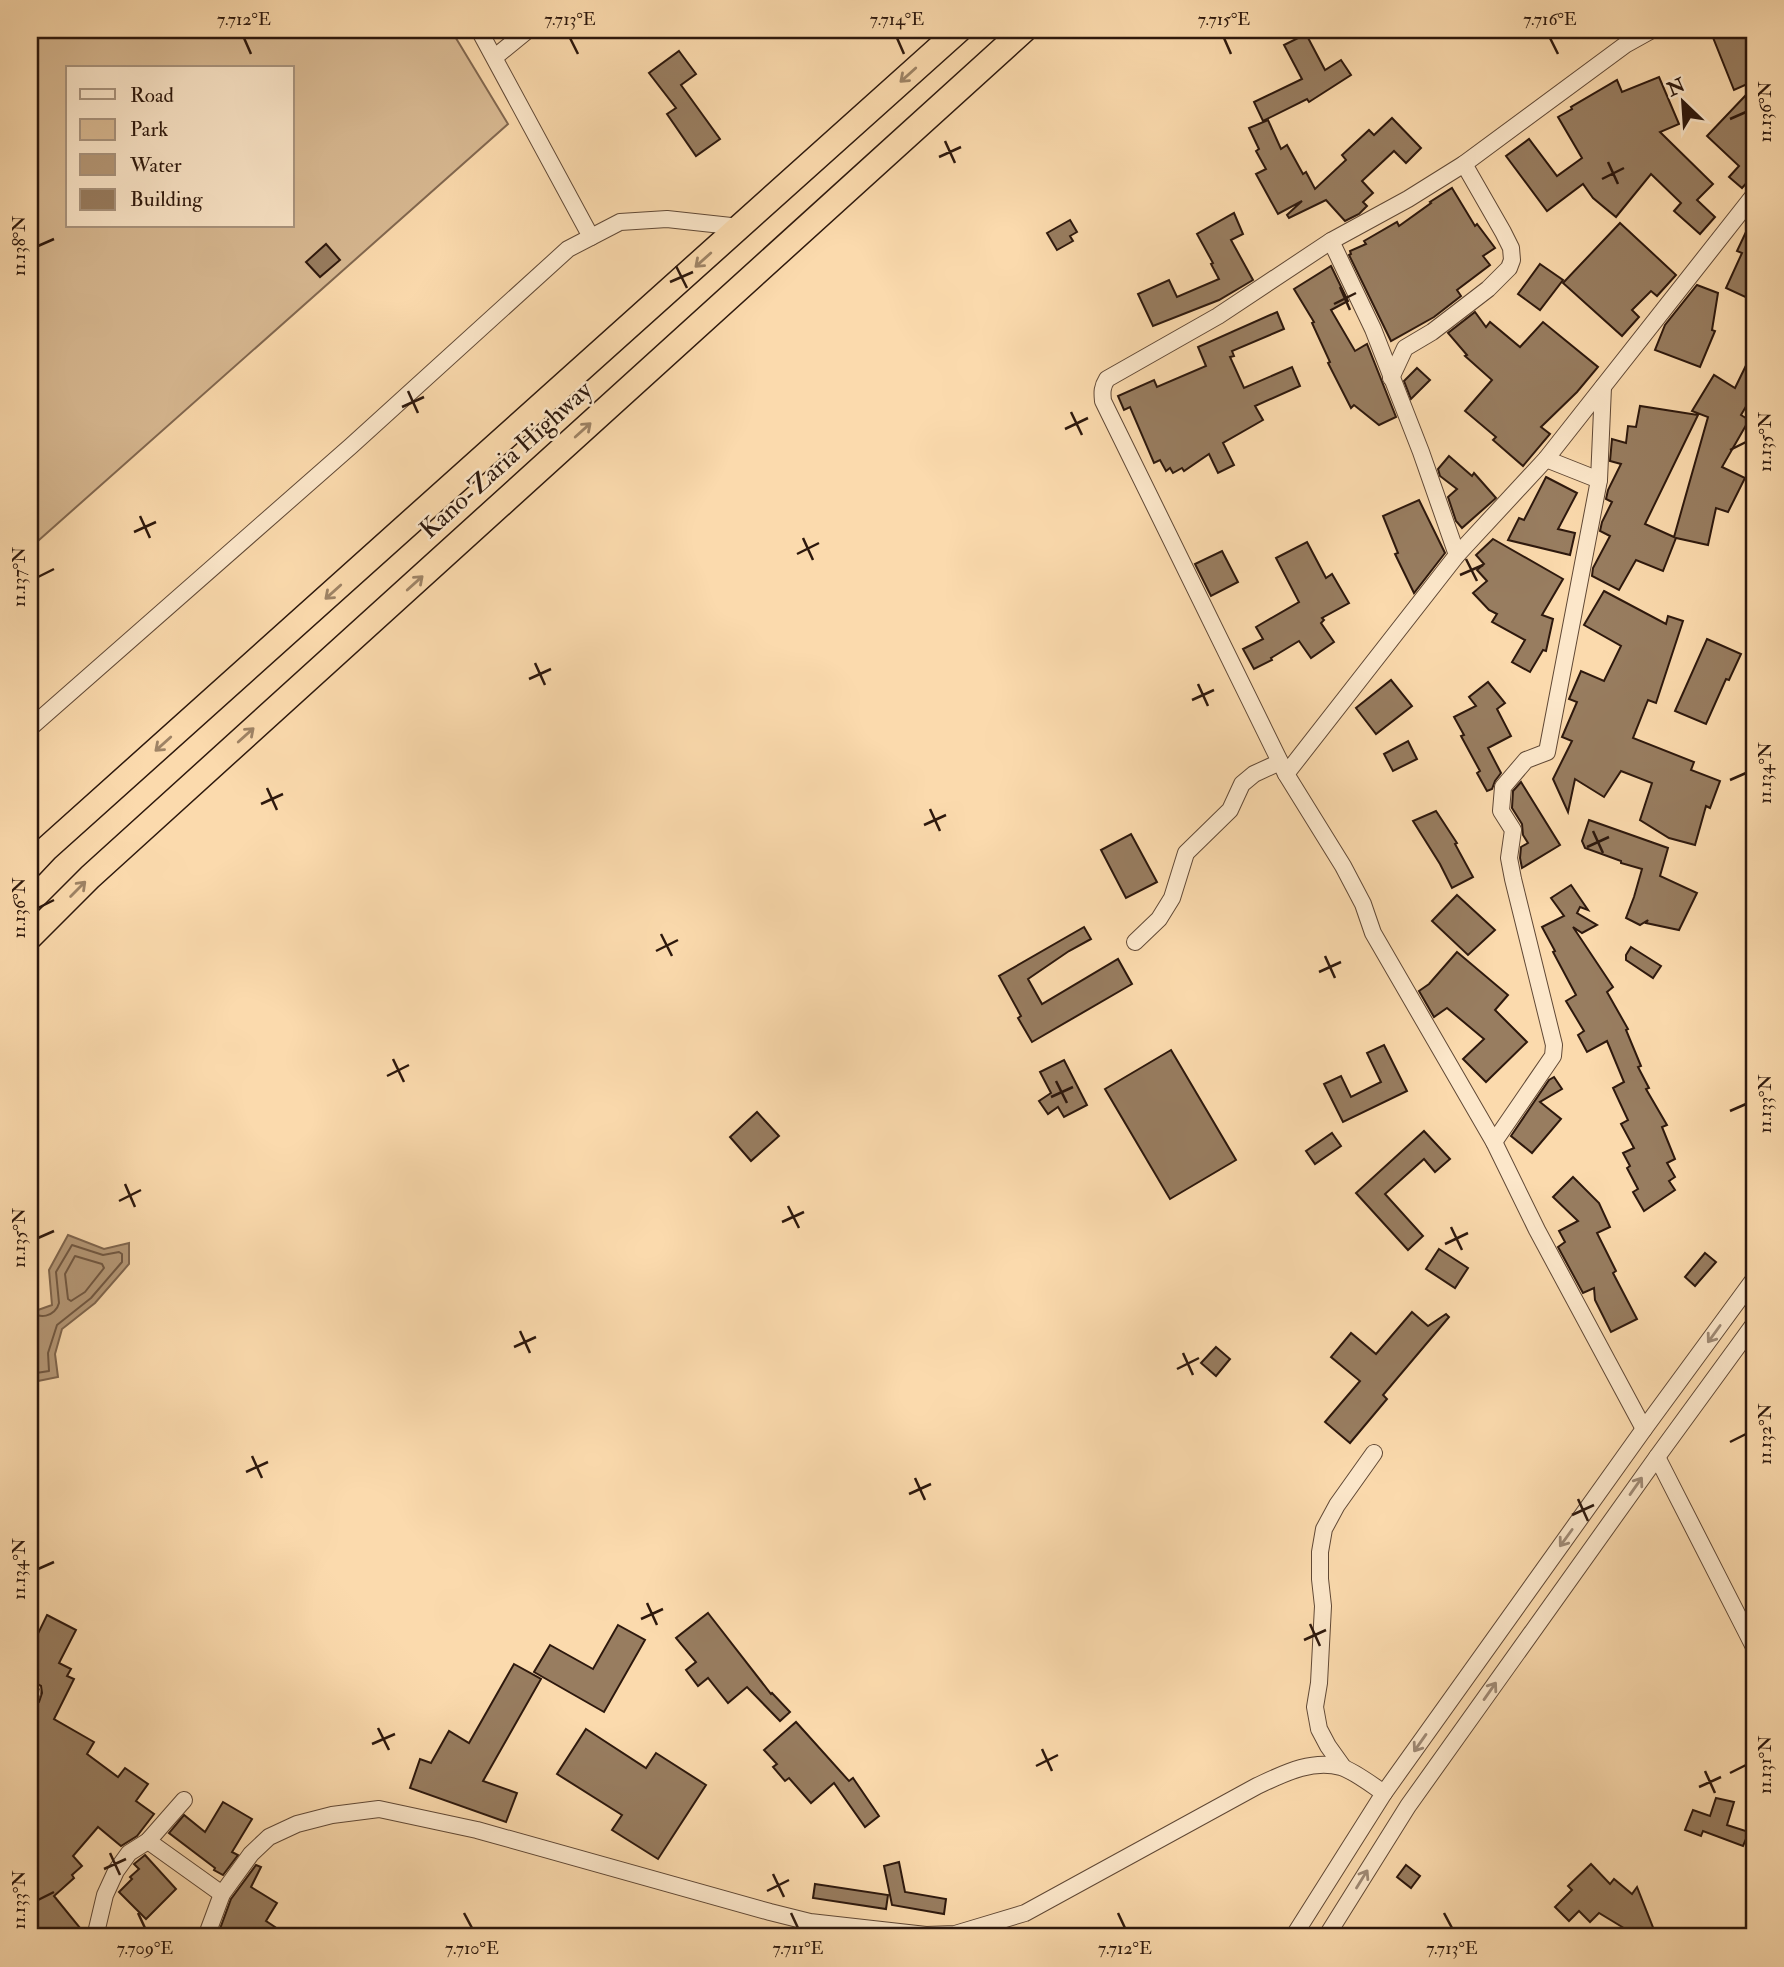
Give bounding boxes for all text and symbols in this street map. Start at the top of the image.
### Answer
text: 7.712°E [217,8,271,31]
text: 7.713°E [544,8,596,31]
text: 7.714°E [870,8,924,31]
text: 7.715°E [1198,8,1250,31]
text: 7.716°E [1523,8,1577,31]
legend [66,66,294,228]
north arrow [1648,66,1718,136]
one-way arrow [900,67,917,84]
text: N [1663,73,1690,102]
text: 11.136°N [1754,81,1777,143]
text: Road [130,82,175,109]
text: Park [130,116,168,143]
text: Water [129,152,182,179]
text: Building [130,186,203,213]
text: 11.138°N [8,216,31,276]
one-way arrow [694,252,712,268]
street label: Kano-Zaria Highway [413,374,599,546]
text: 11.135°N [1754,412,1777,472]
one-way arrow [574,422,592,438]
text: 11.137°N [8,547,31,607]
one-way arrow [405,575,423,591]
one-way arrow [324,584,342,600]
one-way arrow [237,727,254,744]
one-way arrow [155,736,173,752]
text: 11.134°N [1754,742,1777,804]
text: 11.136°N [8,877,31,939]
one-way arrow [70,881,87,898]
text: 11.133°N [1754,1074,1777,1134]
text: 11.135°N [8,1208,31,1268]
one-way arrow [1707,1324,1721,1343]
text: 11.132°N [1754,1403,1777,1465]
one-way arrow [1629,1477,1644,1496]
one-way arrow [1559,1528,1573,1547]
text: 11.134°N [8,1538,31,1600]
one-way arrow [1483,1682,1497,1701]
one-way arrow [1413,1733,1427,1752]
text: 11.131°N [1754,1736,1777,1794]
text: 11.133°N [8,1870,31,1930]
one-way arrow [1355,1870,1369,1889]
text: 7.709°E [117,1937,173,1960]
text: 7.710°E [445,1937,499,1960]
text: 7.711°E [772,1937,824,1960]
text: 7.712°E [1098,1937,1152,1960]
text: 7.713°E [1426,1937,1478,1960]

